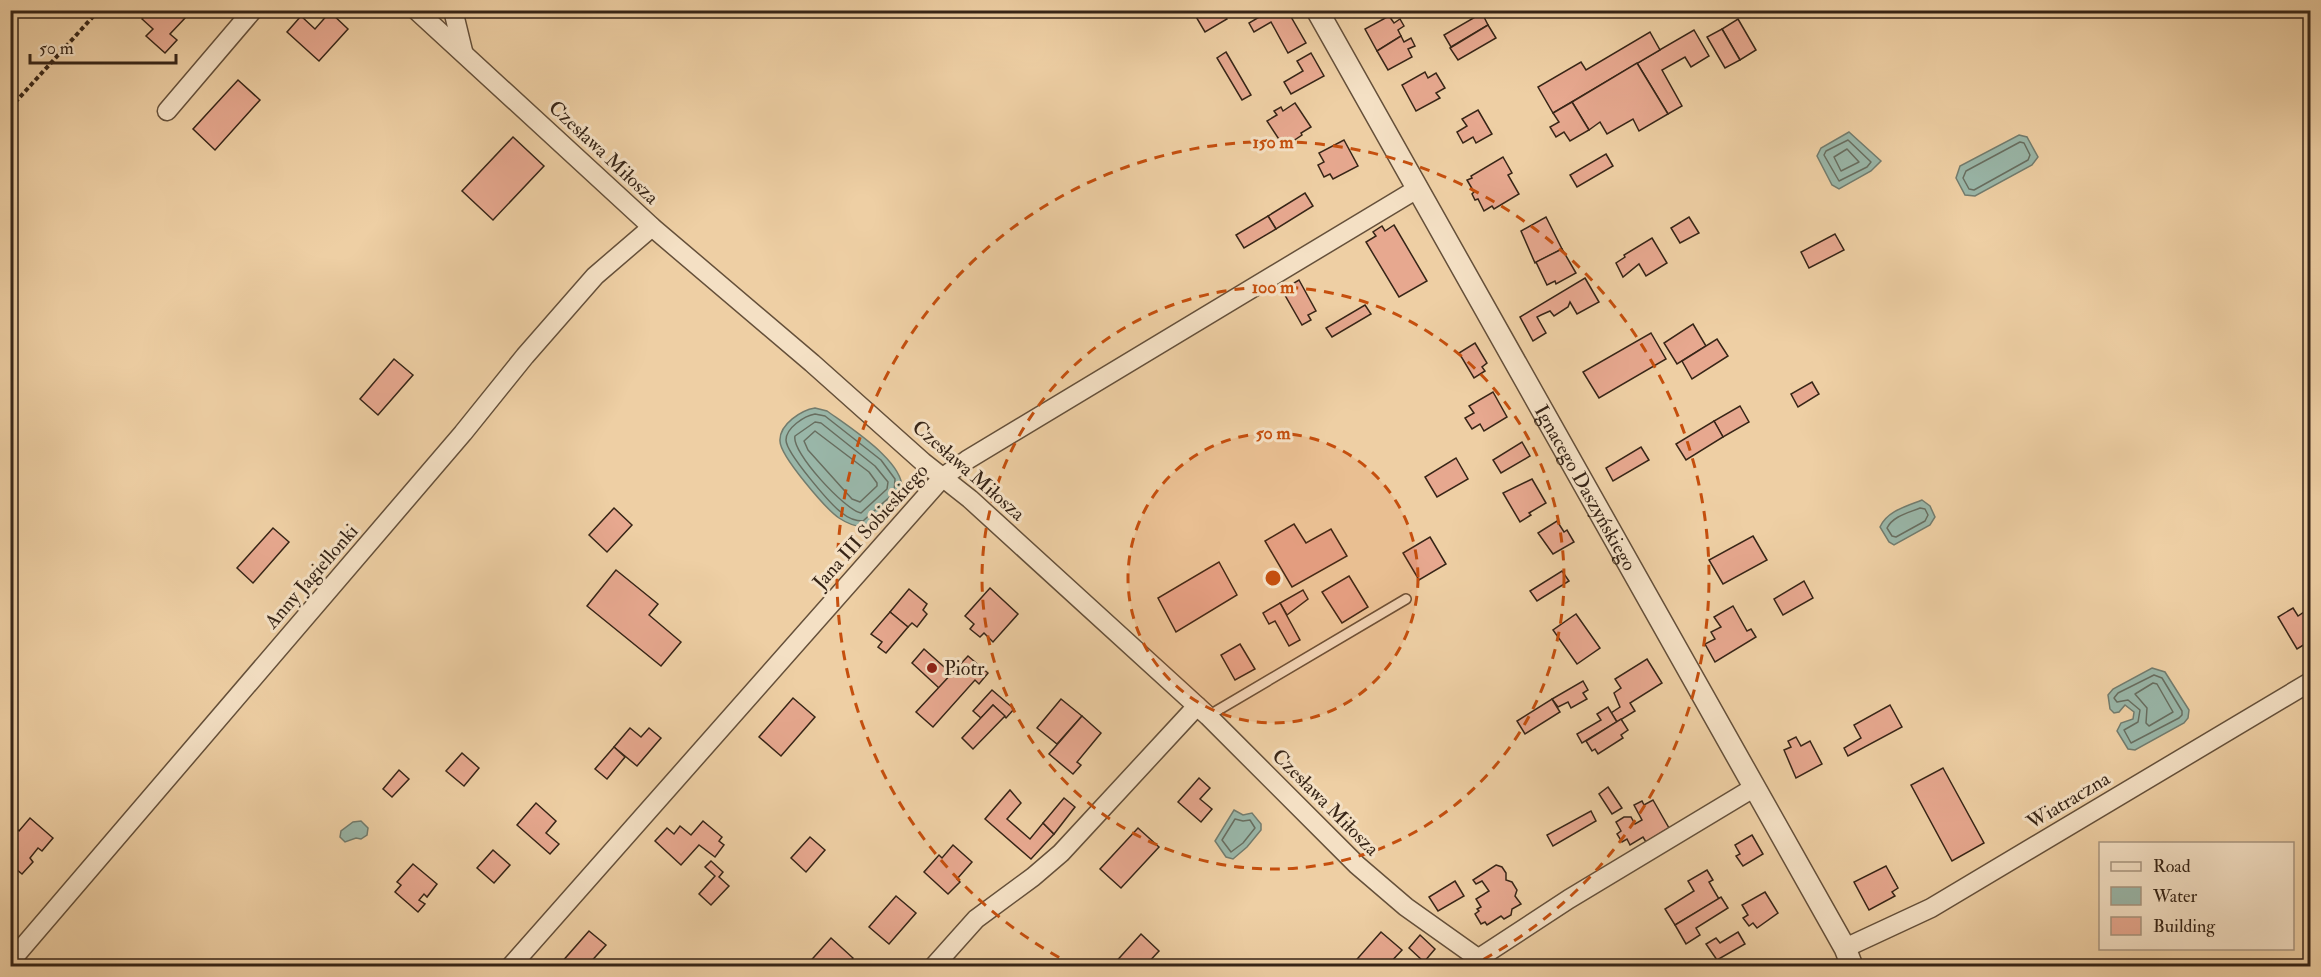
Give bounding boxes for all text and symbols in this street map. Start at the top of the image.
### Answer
scale bar [30,27,176,65]
text: 50 m [39,37,74,60]
street label: Czesława Miłosza [543,95,664,210]
text: 150 m [1252,131,1295,154]
text: 100 m [1252,276,1295,299]
street label: Ignacego Daszyńskiego [1529,400,1642,575]
street label: Czesława Miłosza [907,415,1031,527]
text: 50 m [1256,422,1291,445]
street label: Jana III Sobieskiego [807,458,933,595]
street label: Anny Jagiellonki [258,519,364,635]
centre of rings [1263,568,1283,588]
place label: Piotr [944,656,985,681]
marker: Piotr [925,661,939,675]
street label: Czesława Miłosza [1267,744,1385,862]
street label: Wiatraczna [2021,766,2115,835]
legend [2099,842,2294,950]
text: Road [2153,855,2191,878]
text: Water [2152,885,2197,908]
text: Building [2153,915,2216,938]

